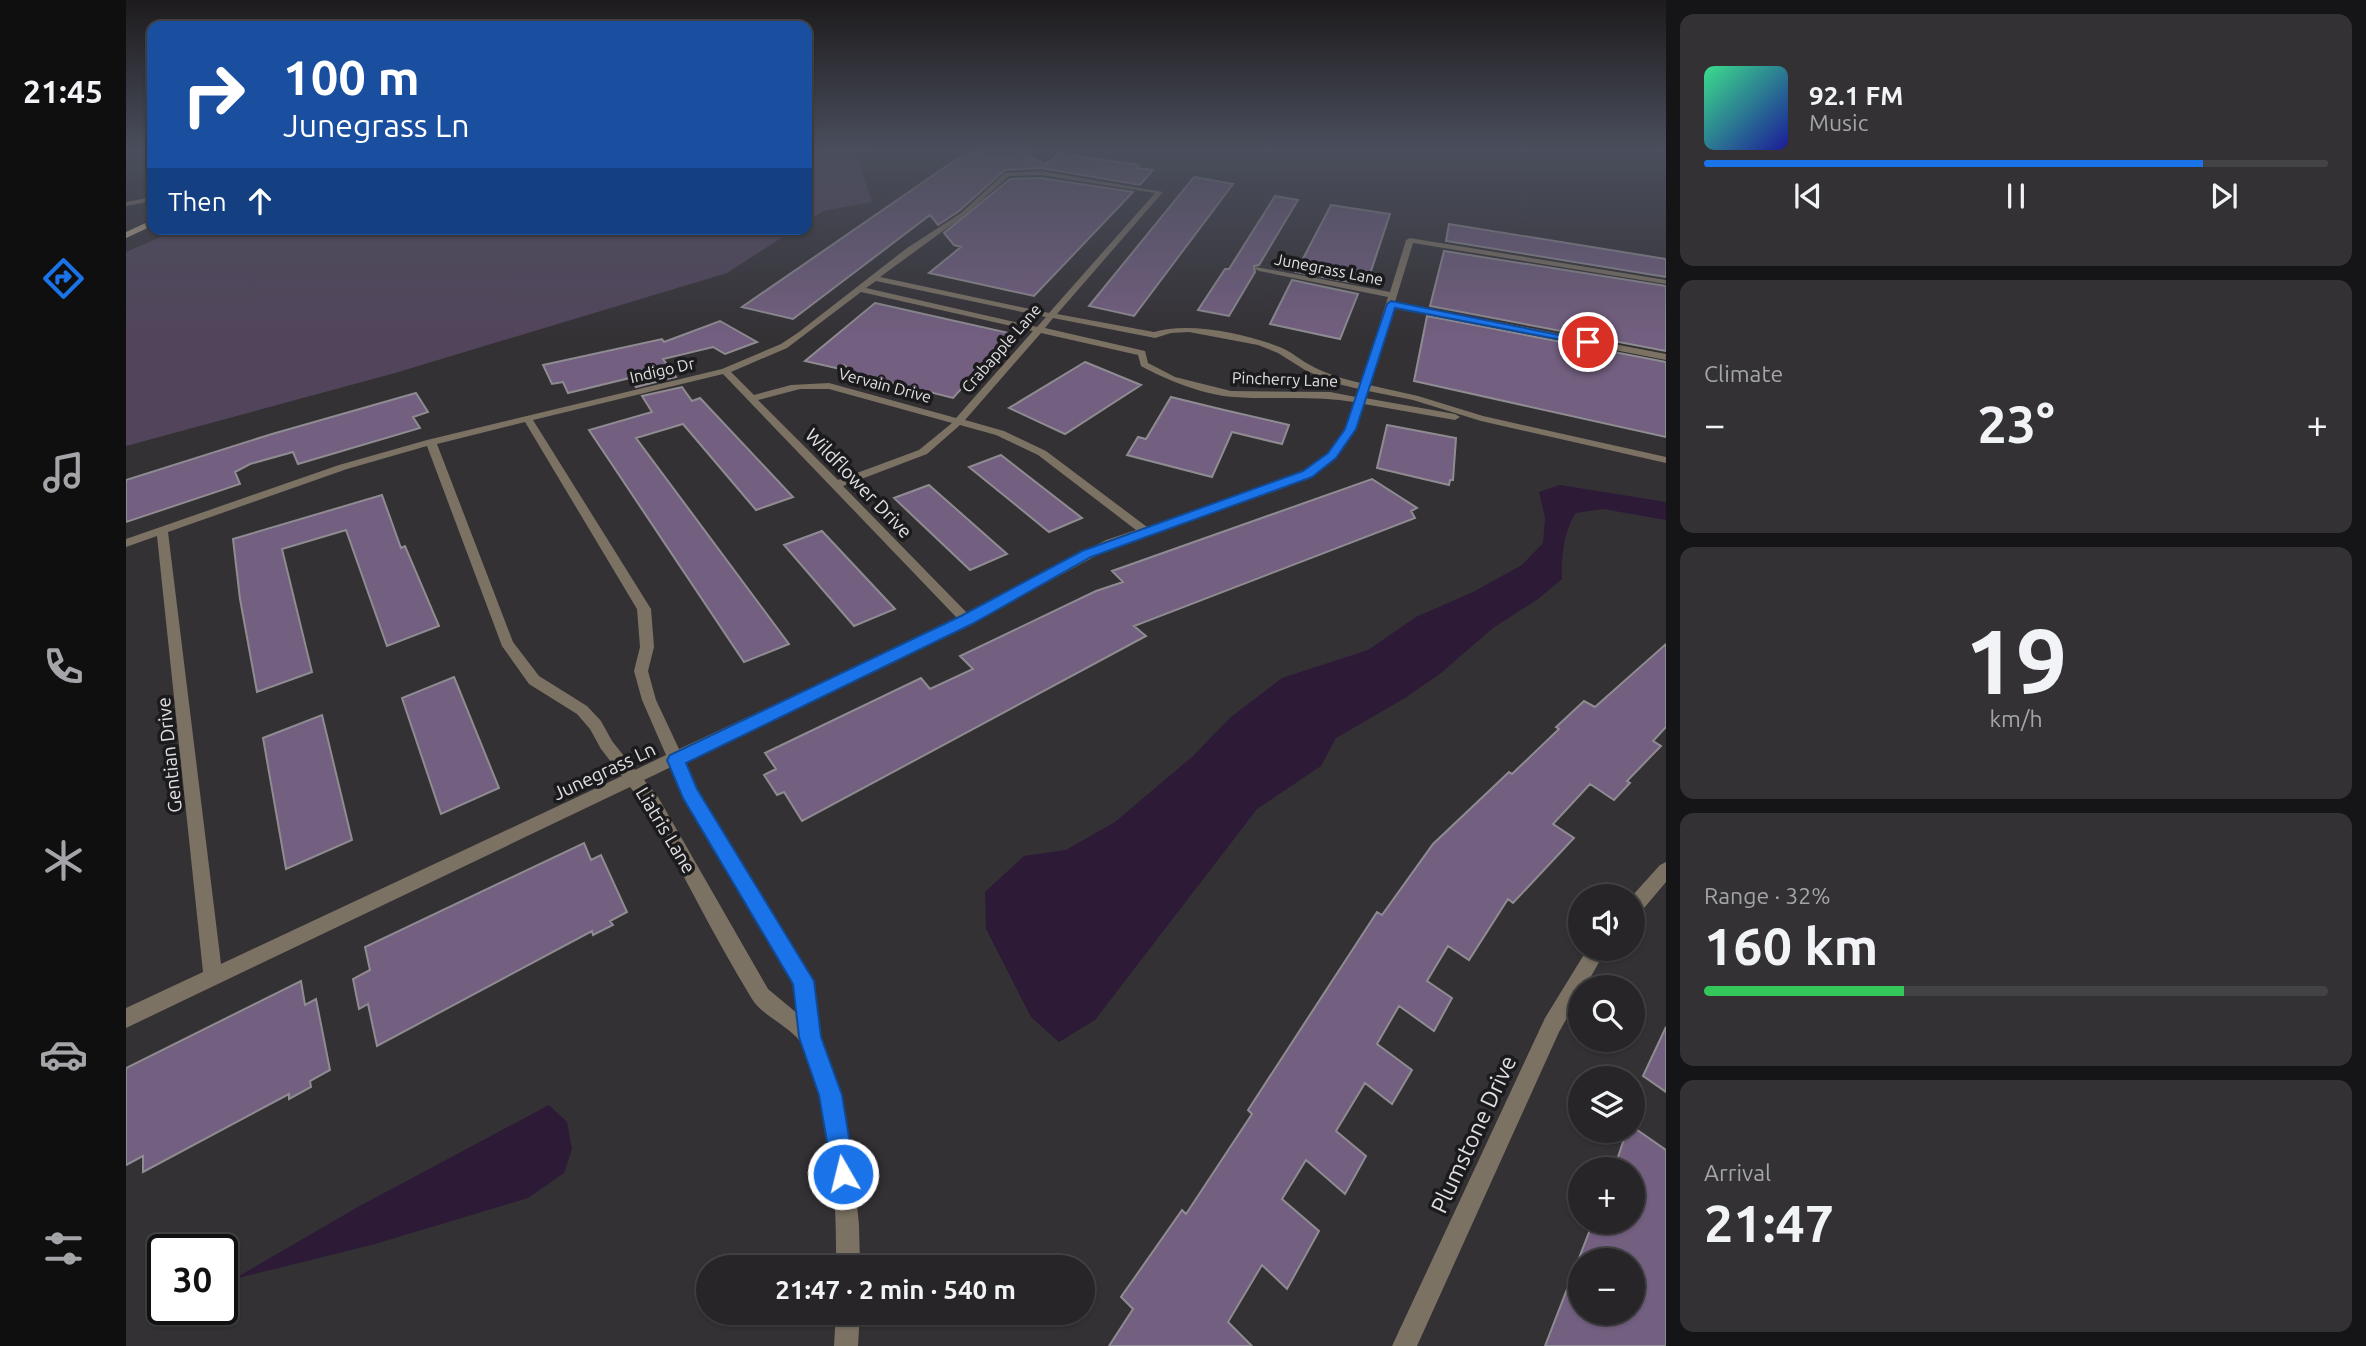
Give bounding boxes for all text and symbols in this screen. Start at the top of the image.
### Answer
icon: right [168,49,259,140]
text: 100 m [283,49,420,104]
text: 21:45 [23,73,103,109]
text: 92.1 FM [1809,81,1903,110]
text: Junegrass Ln [283,107,470,143]
text: Music [1809,110,1868,135]
icon: previous [1789,177,1827,215]
icon: pause [1997,177,2035,215]
icon: next [2205,177,2243,215]
icon: ahead [241,182,279,220]
text: Then [168,187,227,216]
street label: Junegrass Lane [1273,250,1385,288]
icon: directions [39,254,88,303]
street label: Crabapple Lane [958,300,1044,396]
pin [1558,312,1618,372]
icon: arrive [1569,323,1607,361]
street label: Indigo Dr [628,354,696,386]
text: Climate [1704,361,1783,386]
street label: Vervain Drive [837,364,933,406]
street label: Pincherry Lane [1232,368,1338,390]
text: 23° [1977,395,2055,453]
text: − [1704,403,1725,445]
text: + [2307,403,2328,445]
street label: Wildflower Drive [801,424,917,542]
icon: music [39,448,88,497]
text: 19 [1965,609,2067,711]
icon: phone [39,642,88,691]
street label: Gentian Drive [152,696,186,814]
text: km/h [1989,706,2043,731]
street label: Junegrass Ln [549,738,659,804]
street label: Liatris Lane [632,783,700,877]
icon: climate [39,836,88,885]
text: Range · 32% [1704,883,1831,908]
map controls [1568,884,1645,1325]
button: sound [1568,884,1645,961]
text: 160 km [1704,917,1878,975]
button: search [1568,975,1645,1052]
icon: car [39,1030,88,1079]
street label: Plumstone Drive [1426,1051,1520,1217]
button: layers [1568,1066,1645,1143]
position arrow [806,1137,880,1211]
button: + [1568,1157,1645,1234]
text: Arrival [1704,1160,1771,1185]
text: 21:47 [1704,1194,1834,1252]
icon: filters [39,1224,88,1273]
speed limit sign: 30 [147,1234,238,1325]
button: − [1568,1248,1645,1325]
text: 21:47 · 2 min · 540 m [775,1275,1016,1304]

